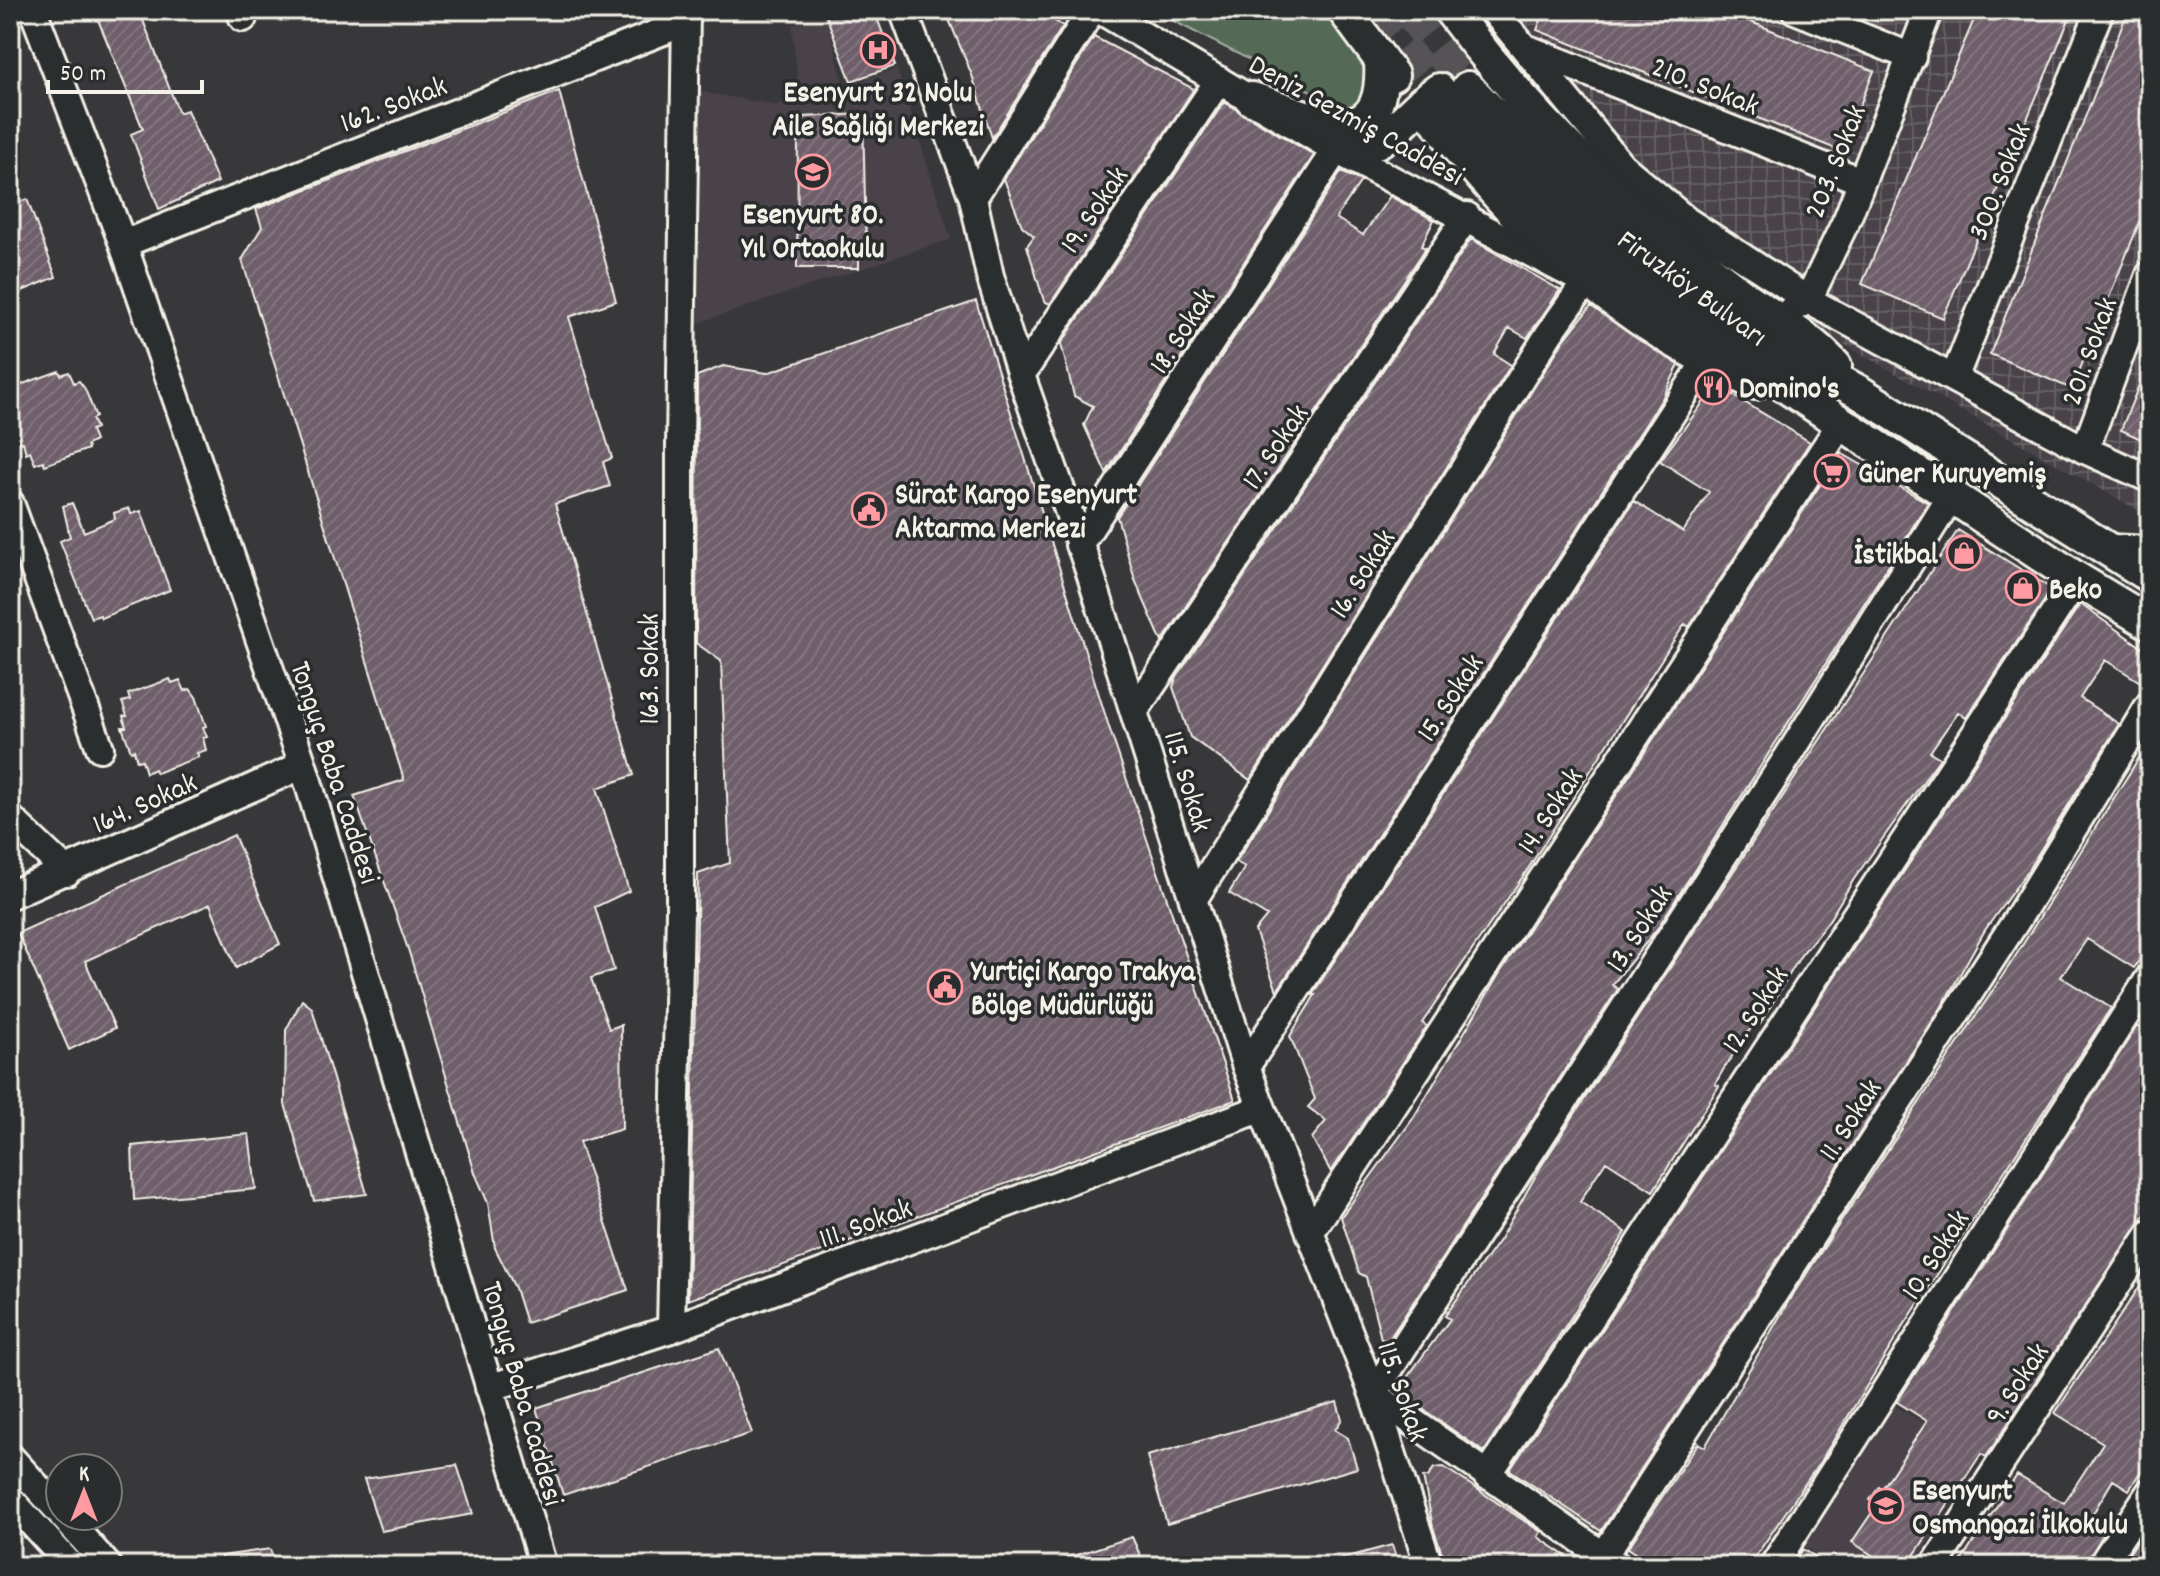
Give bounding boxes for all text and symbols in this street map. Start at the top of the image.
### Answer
hospital icon: Esenyurt 32 Nolu Aile Sağlığı Merkezi [859,31,897,69]
scale bar [48,44,202,94]
street label: Deniz Gezmiş Caddesi [1239,46,1470,200]
street label: 210. Sokak [1644,48,1765,130]
text: 50 m [60,58,106,92]
street label: 162. Sokak [335,67,454,147]
place label: Esenyurt 32 Nolu Aile Sağlığı Merkezi [772,74,985,151]
street label: 203. Sokak [1796,99,1881,226]
street label: 300. Sokak [1959,118,2045,248]
school or university icon: Esenyurt 80. Yıl Ortaokulu [794,153,832,191]
street label: 19. Sokak [1052,159,1142,264]
place label: Esenyurt 80. Yıl Ortaokulu [741,196,884,273]
street label: Firuzköy Bulvarı [1606,221,1774,360]
street label: 18. Sokak [1141,281,1229,384]
street label: 201. Sokak [2053,292,2132,413]
restaurant icon: Domino's [1694,368,1732,406]
place label: Domino's [1739,370,1840,413]
street label: 17. Sokak [1233,397,1322,500]
supermarket icon: Güner Kuruyemiş [1813,453,1851,491]
place label: Güner Kuruyemiş [1858,455,2046,498]
place label: Sürat Kargo Esenyurt Aktarma Merkezi [895,476,1137,553]
public building icon: Sürat Kargo Esenyurt Aktarma Merkezi [850,491,888,529]
street label: 16. Sokak [1321,522,1409,628]
shop icon: İstikbal [1945,534,1983,572]
place label: İstikbal [1854,536,1939,579]
shop icon: Beko [2004,569,2042,607]
place label: Beko [2049,571,2102,614]
street label: 163. Sokak [631,613,674,725]
street label: 15. Sokak [1408,647,1497,752]
street label: Tonguç Baba Caddesi [275,656,388,890]
street label: 115. Sokak [1149,726,1220,838]
street label: 14. Sokak [1509,760,1597,864]
street label: 164. Sokak [86,764,205,848]
street label: 13. Sokak [1597,878,1686,983]
place label: Yurtiçi Kargo Trakya Bölge Müdürlüğü [970,953,1196,1030]
street label: 12. Sokak [1713,959,1802,1064]
public building icon: Yurtiçi Kargo Trakya Bölge Müdürlüğü [926,968,964,1006]
street label: 11. Sokak [1810,1072,1895,1171]
street label: 111. Sokak [814,1189,919,1263]
street label: 10. Sokak [1893,1203,1983,1310]
street label: Tonguç Baba Caddesi [467,1277,572,1512]
street label: 115. Sokak [1362,1336,1437,1449]
street label: 9. Sokak [1977,1336,2063,1435]
north arrow [44,1452,124,1532]
text: K [79,1460,89,1491]
place label: Esenyurt Osmangazi İlkokulu [1912,1472,2128,1549]
school or university icon: Esenyurt Osmangazi İlkokulu [1867,1487,1905,1525]

